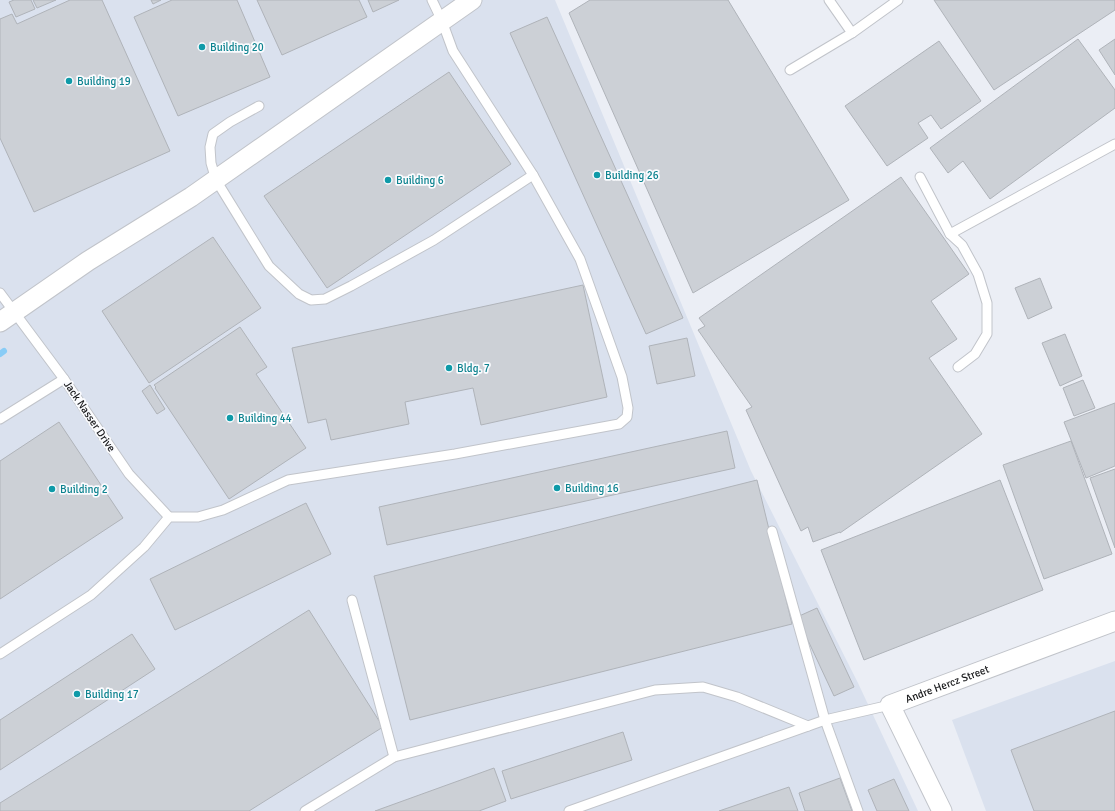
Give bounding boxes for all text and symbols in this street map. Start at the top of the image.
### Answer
place label: Building 20 [210,41,264,54]
marker: Building 20 [197,42,207,52]
place label: Building 19 [77,75,131,88]
marker: Building 19 [64,76,74,86]
place label: Building 26 [605,169,659,182]
marker: Building 26 [592,170,602,180]
place label: Building 6 [396,174,444,187]
marker: Building 6 [383,175,393,185]
place label: Bldg. 7 [457,362,490,375]
marker: Bldg. 7 [444,363,454,373]
street label: Jack Nasser Drive [61,378,118,454]
place label: Building 44 [238,412,292,425]
marker: Building 44 [225,413,235,423]
place label: Building 16 [565,482,619,495]
place label: Building 2 [60,483,108,496]
marker: Building 16 [552,483,562,493]
marker: Building 2 [47,484,57,494]
street label: Andre Hercz Street [904,663,991,706]
place label: Building 17 [85,688,139,701]
marker: Building 17 [72,689,82,699]

